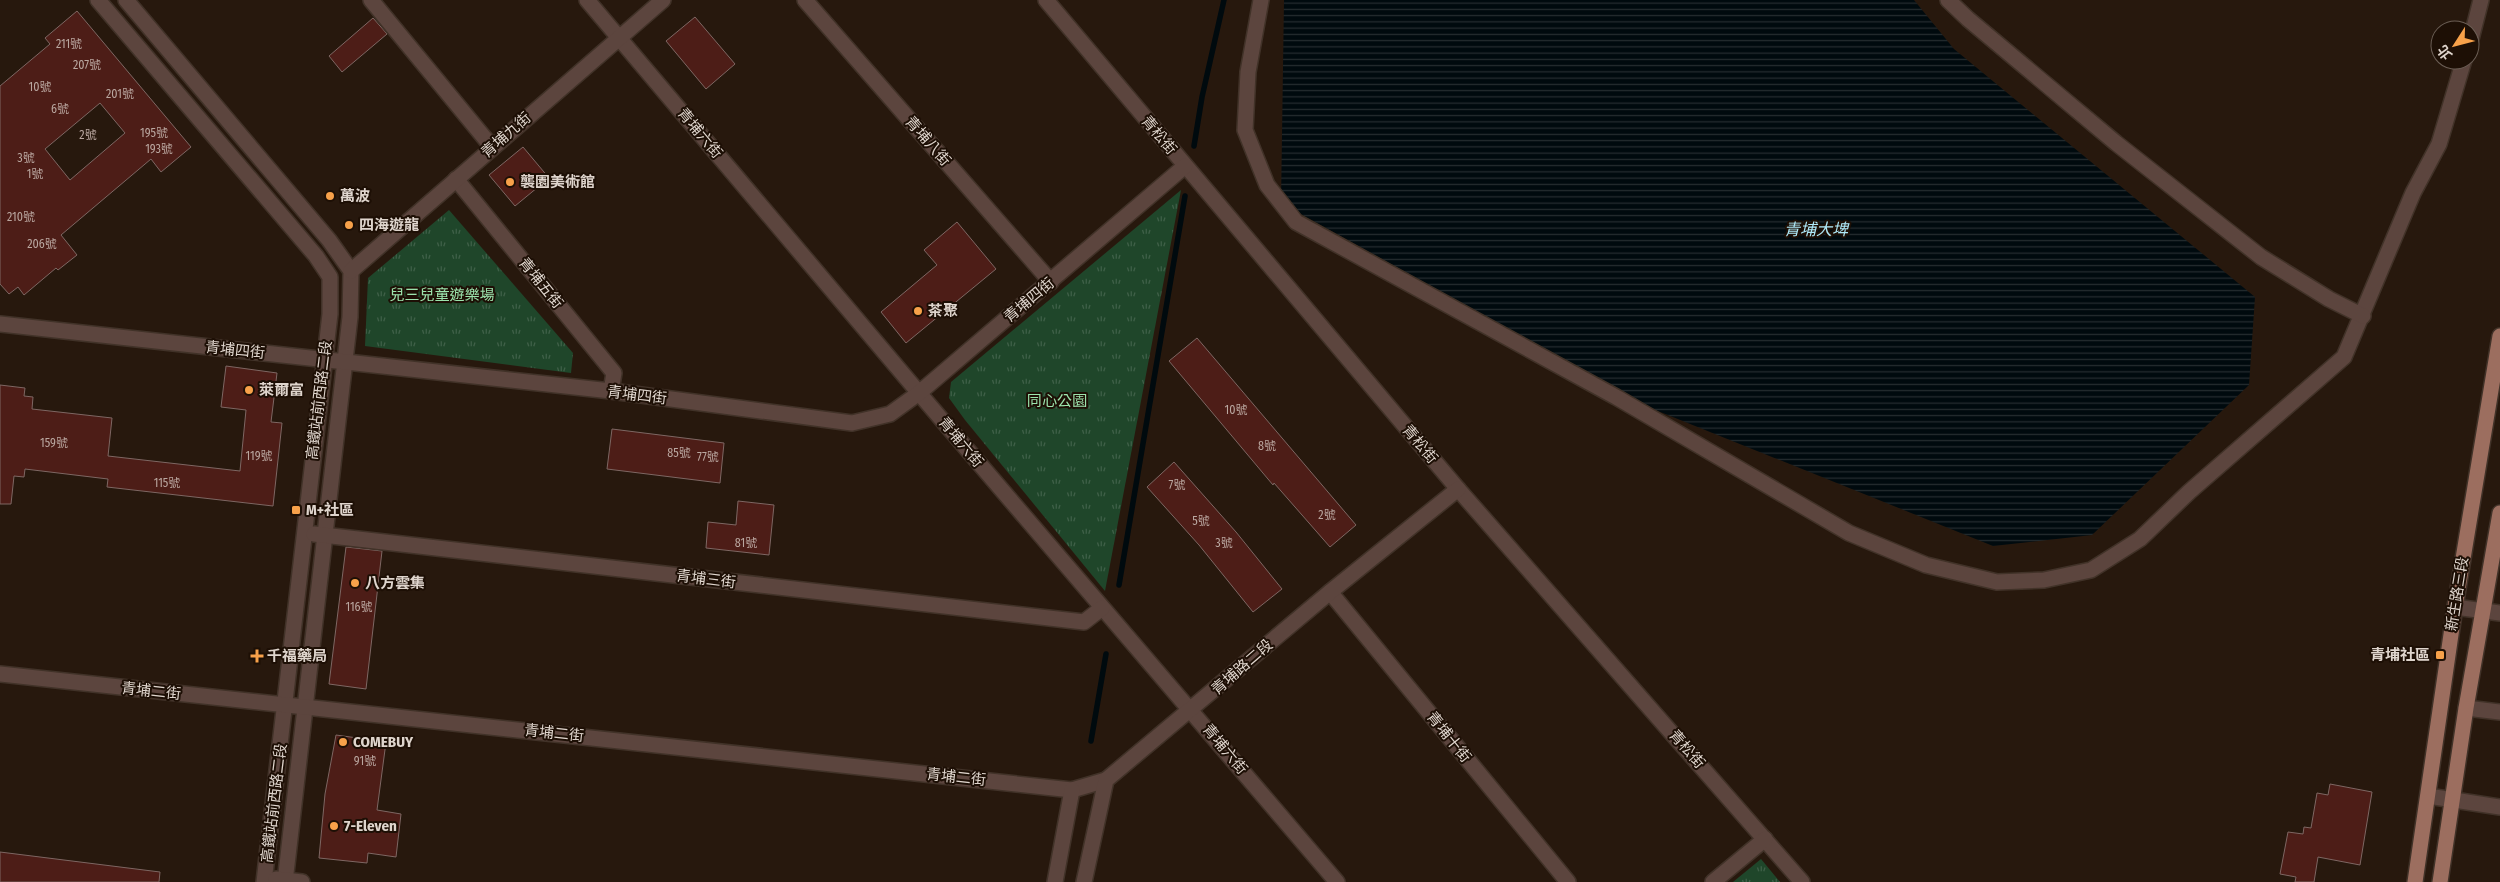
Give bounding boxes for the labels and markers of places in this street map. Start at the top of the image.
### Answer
place label: 襲園美術館 [520,173,595,191]
marker: 襲園美術館 [504,176,516,188]
place label: 萬波 [340,187,370,205]
marker: 萬波 [324,190,336,202]
place label: 四海遊龍 [359,216,419,234]
marker: 四海遊龍 [343,219,355,231]
place label: 茶聚 [928,302,958,320]
marker: 茶聚 [912,305,924,317]
place label: 萊爾富 [259,381,304,399]
marker: 萊爾富 [243,384,255,396]
place label: M+社區 [306,501,354,519]
marker: M+社區 [290,504,302,516]
place label: 八方雲集 [365,574,425,592]
marker: 八方雲集 [349,577,361,589]
place label: 青埔社區 [2370,646,2430,664]
place label: 千福藥局 [267,647,327,665]
marker: 青埔社區 [2434,649,2446,661]
marker: 千福藥局 [251,650,263,662]
place label: COMEBUY [353,733,414,751]
marker: COMEBUY [337,736,349,748]
place label: 7-Eleven [344,817,397,835]
marker: 7-Eleven [328,820,340,832]

